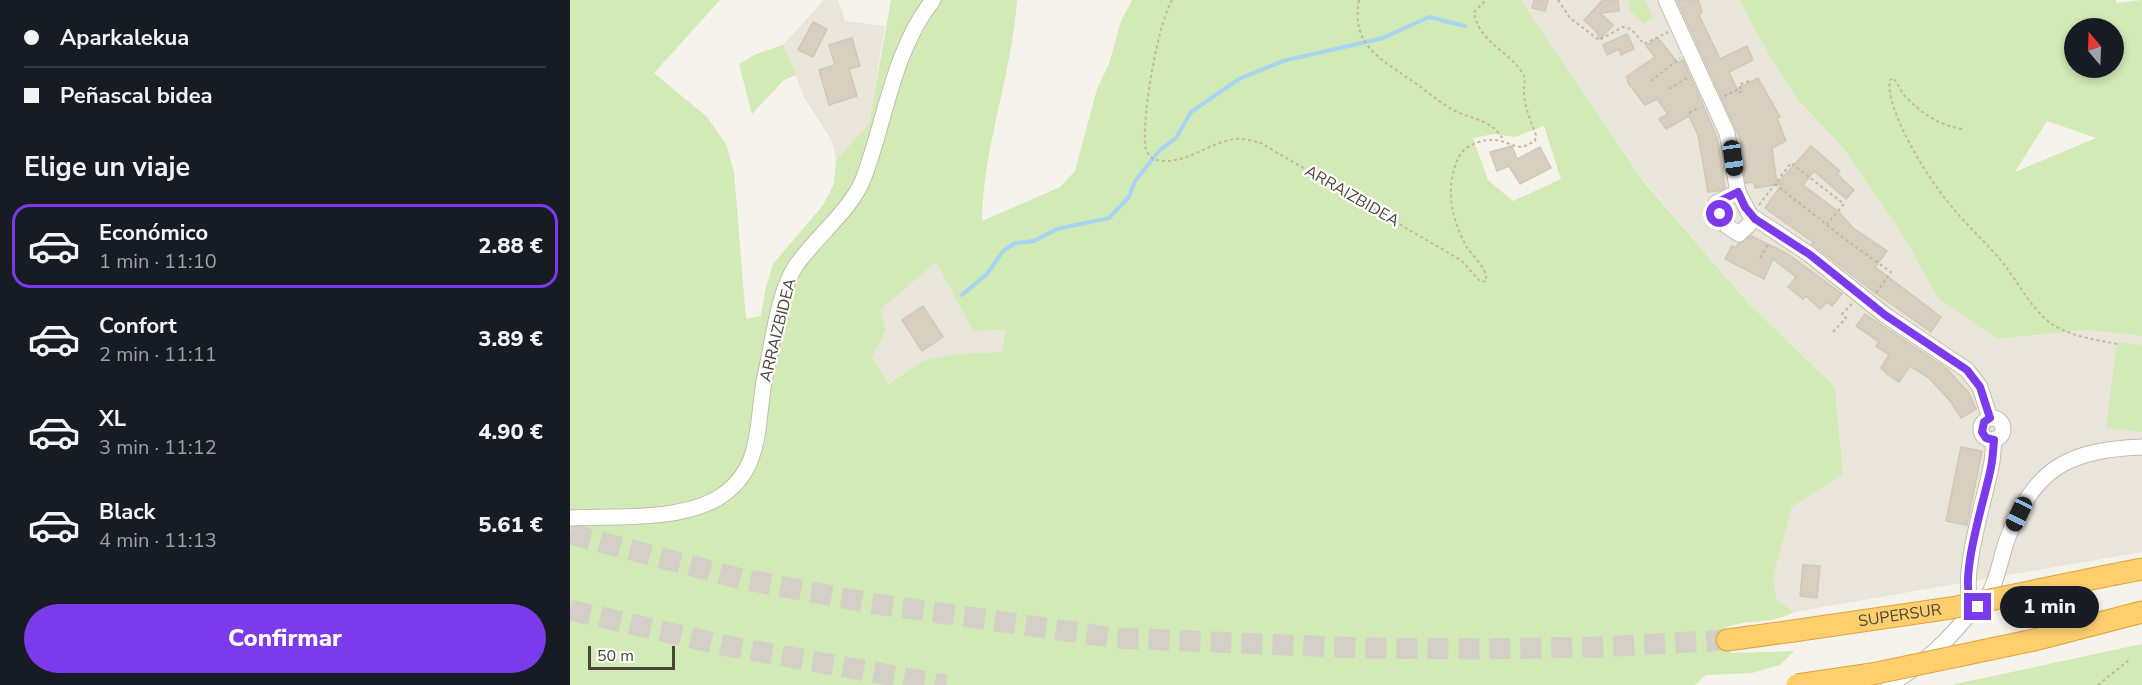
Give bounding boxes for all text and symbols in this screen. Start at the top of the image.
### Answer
north arrow [2064,18,2124,78]
map controls [2064,18,2124,78]
text: Aparkalekua [60,23,189,53]
text: Peñascal bidea [60,81,213,111]
car [1722,139,1744,177]
text: Elige un viaje [24,149,190,186]
street label: ARRAIZBIDEA [1301,160,1404,232]
route start [1706,200,1733,227]
text: Económico [99,218,208,248]
icon: car [27,219,81,273]
text: 2.88 € [478,231,543,261]
text: 1 min · 11:10 [99,248,217,275]
street label: ARRAIZBIDEA [755,276,802,384]
text: Confort [99,311,177,341]
icon: car [27,312,81,366]
text: 3.89 € [478,324,543,354]
text: 2 min · 11:11 [99,341,217,368]
text: XL [99,404,126,434]
icon: car [27,405,81,459]
text: 4.90 € [478,417,543,447]
text: 3 min · 11:12 [99,434,217,461]
car [2003,494,2035,534]
text: Black [99,497,155,527]
icon: car [27,498,81,552]
text: 5.61 € [478,510,543,540]
text: 4 min · 11:13 [99,527,217,554]
callout: 1 min [1999,586,2098,628]
route end [1964,593,1991,620]
text: 1 min [2023,593,2076,620]
street label: SUPERSUR [1857,598,1943,632]
button: Confirmar [24,604,546,673]
scale bar [588,643,675,670]
text: 50 m [597,645,634,667]

